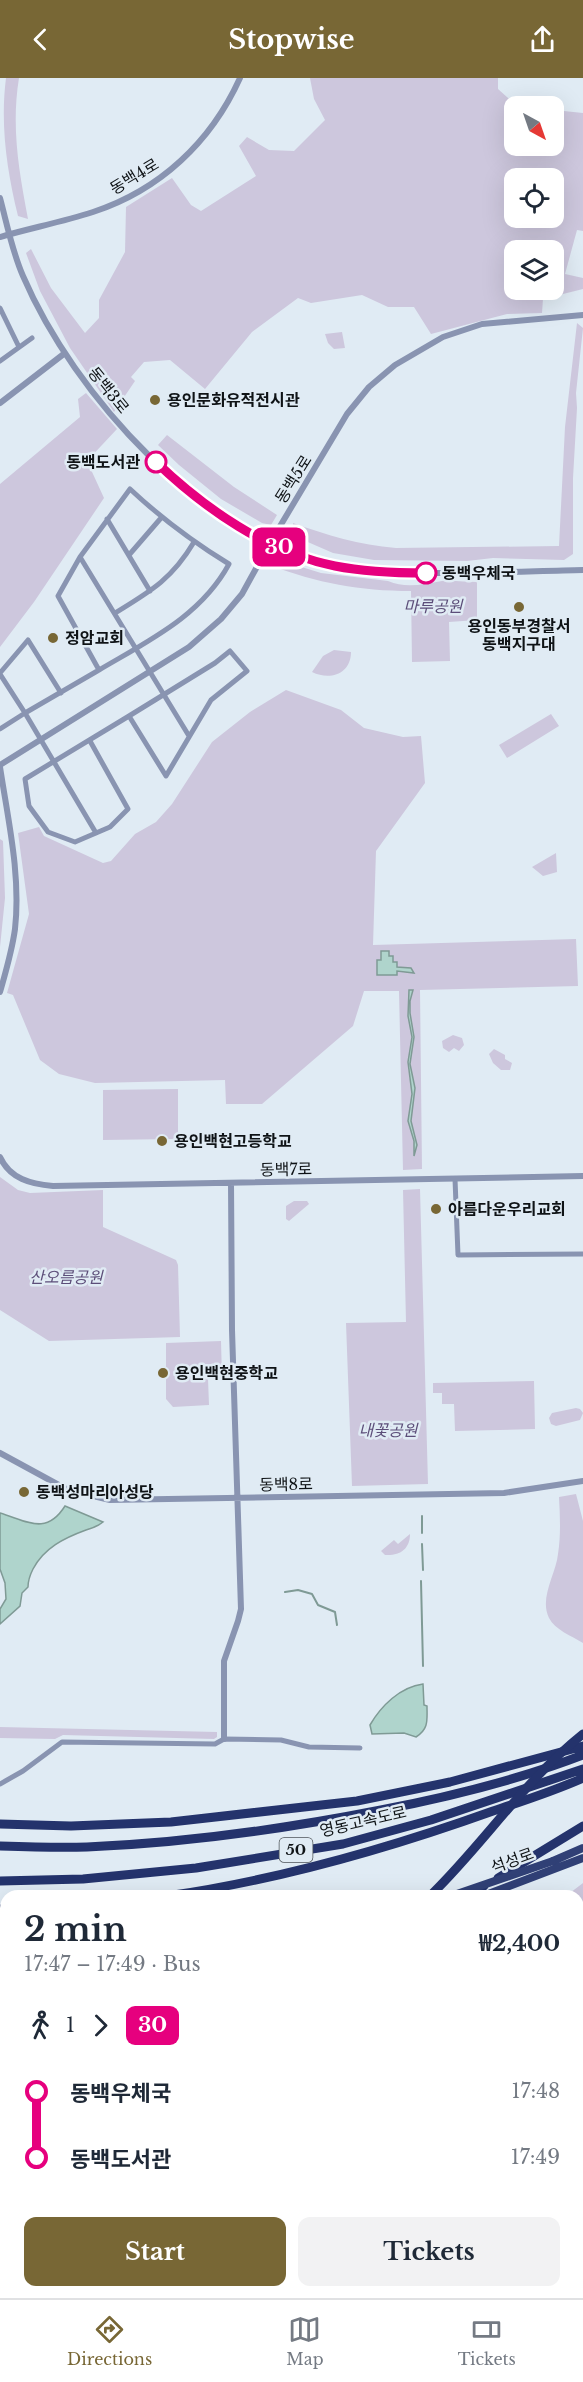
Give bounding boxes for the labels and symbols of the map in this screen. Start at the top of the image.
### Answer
north arrow [504,96,564,156]
street label: 동백4로 [106,154,162,198]
street label: 동백3로 [84,363,134,417]
place label: 용인문화유적전시관 [167,390,300,410]
marker: 용인문화유적전시관 [148,393,162,407]
marker: 동백도서관 [145,451,167,473]
street label: 동백5로 [270,451,316,507]
place label: 동백도서관 [66,452,140,472]
line badge: 30 [252,528,306,566]
marker: 동백우체국 [415,562,437,584]
place label: 동백우체국 [442,563,516,583]
park label: 마루공원 [404,596,464,616]
marker: 용인동부경찰서 동백지구대 [512,600,526,614]
place label: 용인동부경찰서 동백지구대 [467,616,571,654]
place label: 정암교회 [65,628,124,648]
marker: 정암교회 [46,631,60,645]
place label: 용인백현고등학교 [174,1131,292,1151]
marker: 용인백현고등학교 [155,1134,169,1148]
street label: 동백7로 [260,1159,313,1179]
place label: 아름다운우리교회 [448,1199,566,1219]
marker: 아름다운우리교회 [429,1202,443,1216]
park label: 산오름공원 [29,1267,104,1287]
place label: 용인백현중학교 [175,1363,278,1383]
marker: 용인백현중학교 [156,1366,170,1380]
park label: 내꽃공원 [359,1420,419,1440]
street label: 동백8로 [259,1474,313,1494]
place label: 동백성마리아성당 [36,1482,154,1502]
marker: 동백성마리아성당 [17,1485,31,1499]
street label: 영동고속도로 [318,1801,409,1841]
road number: 50 [280,1838,312,1862]
street label: 석성로 [488,1843,536,1877]

